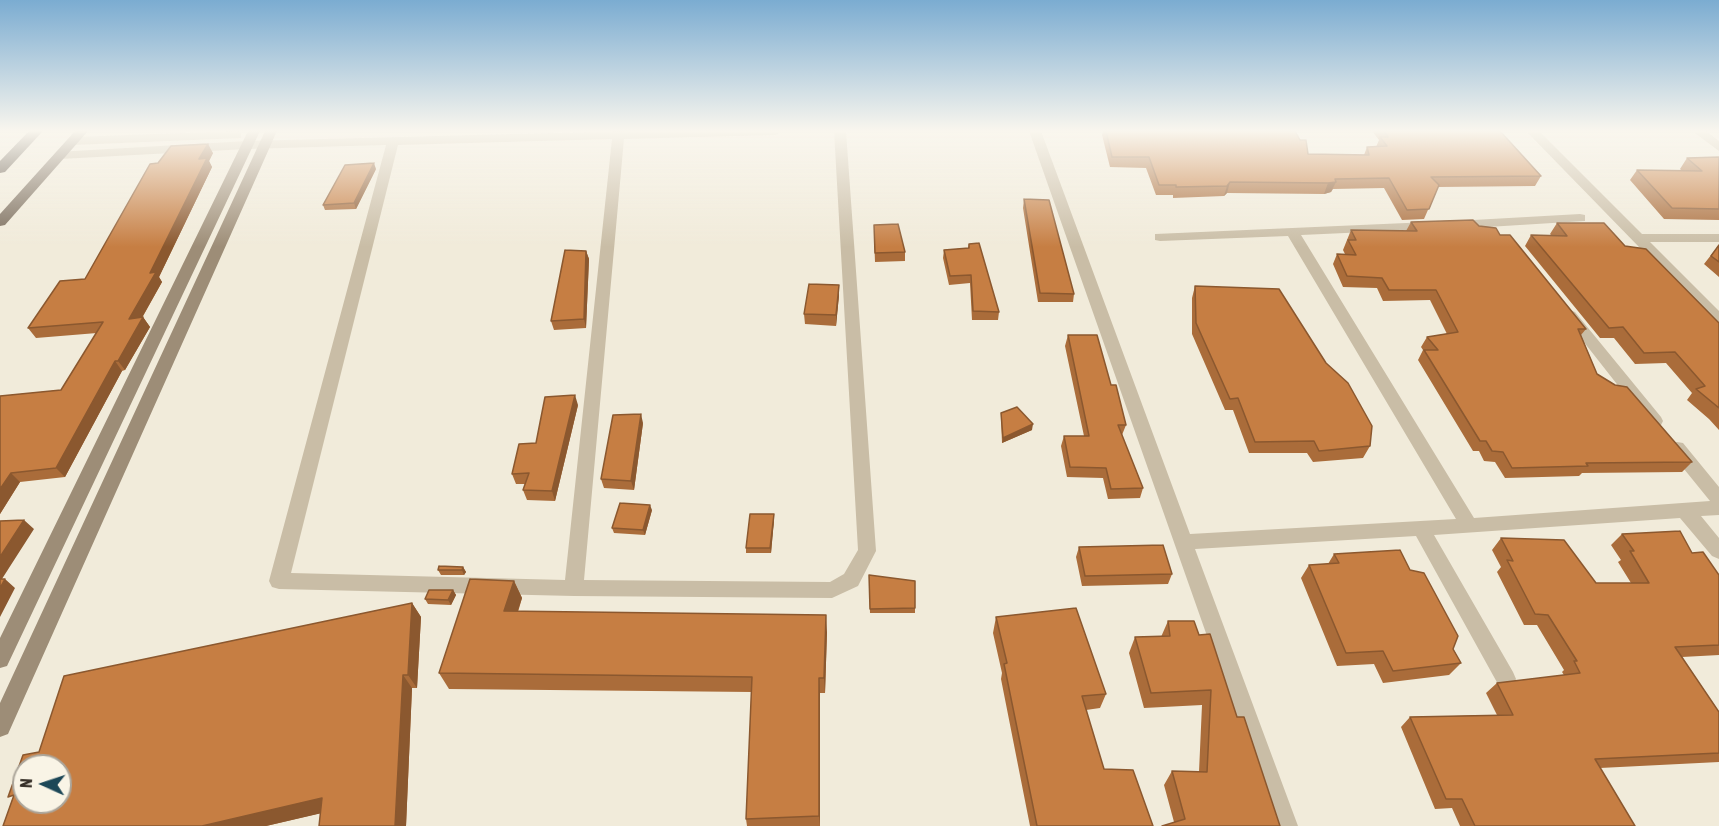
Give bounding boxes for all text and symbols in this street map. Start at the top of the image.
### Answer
north arrow [12,754,72,814]
text: N [17,778,35,788]

